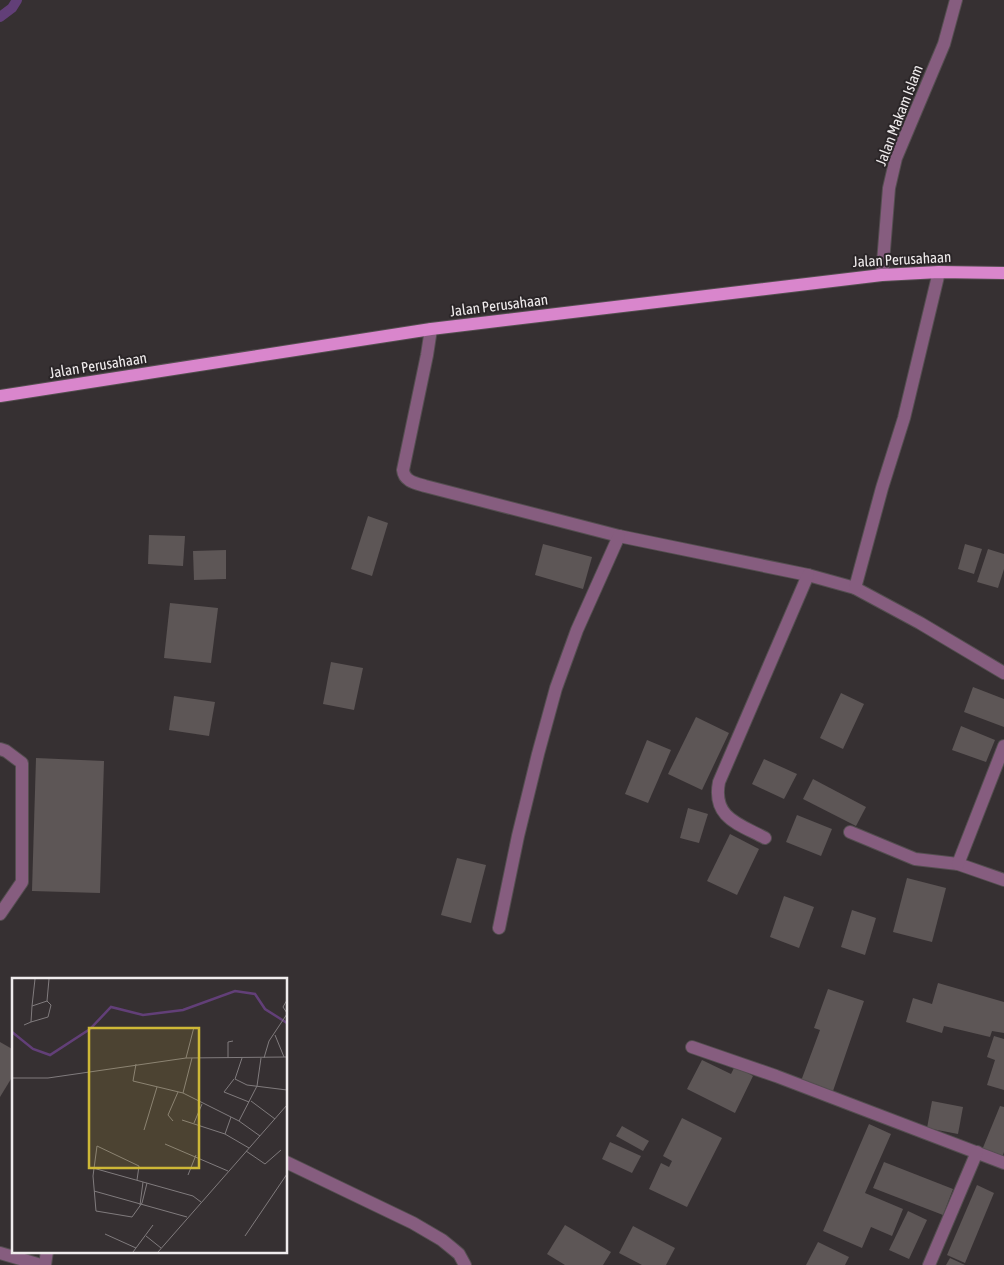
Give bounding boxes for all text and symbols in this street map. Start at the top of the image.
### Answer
street label: Jalan Makam Islam [872,62,926,168]
street label: Jalan Perusahaan [852,248,952,270]
street label: Jalan Perusahaan [449,291,549,319]
street label: Jalan Perusahaan [48,349,148,381]
inset map [12,978,288,1252]

